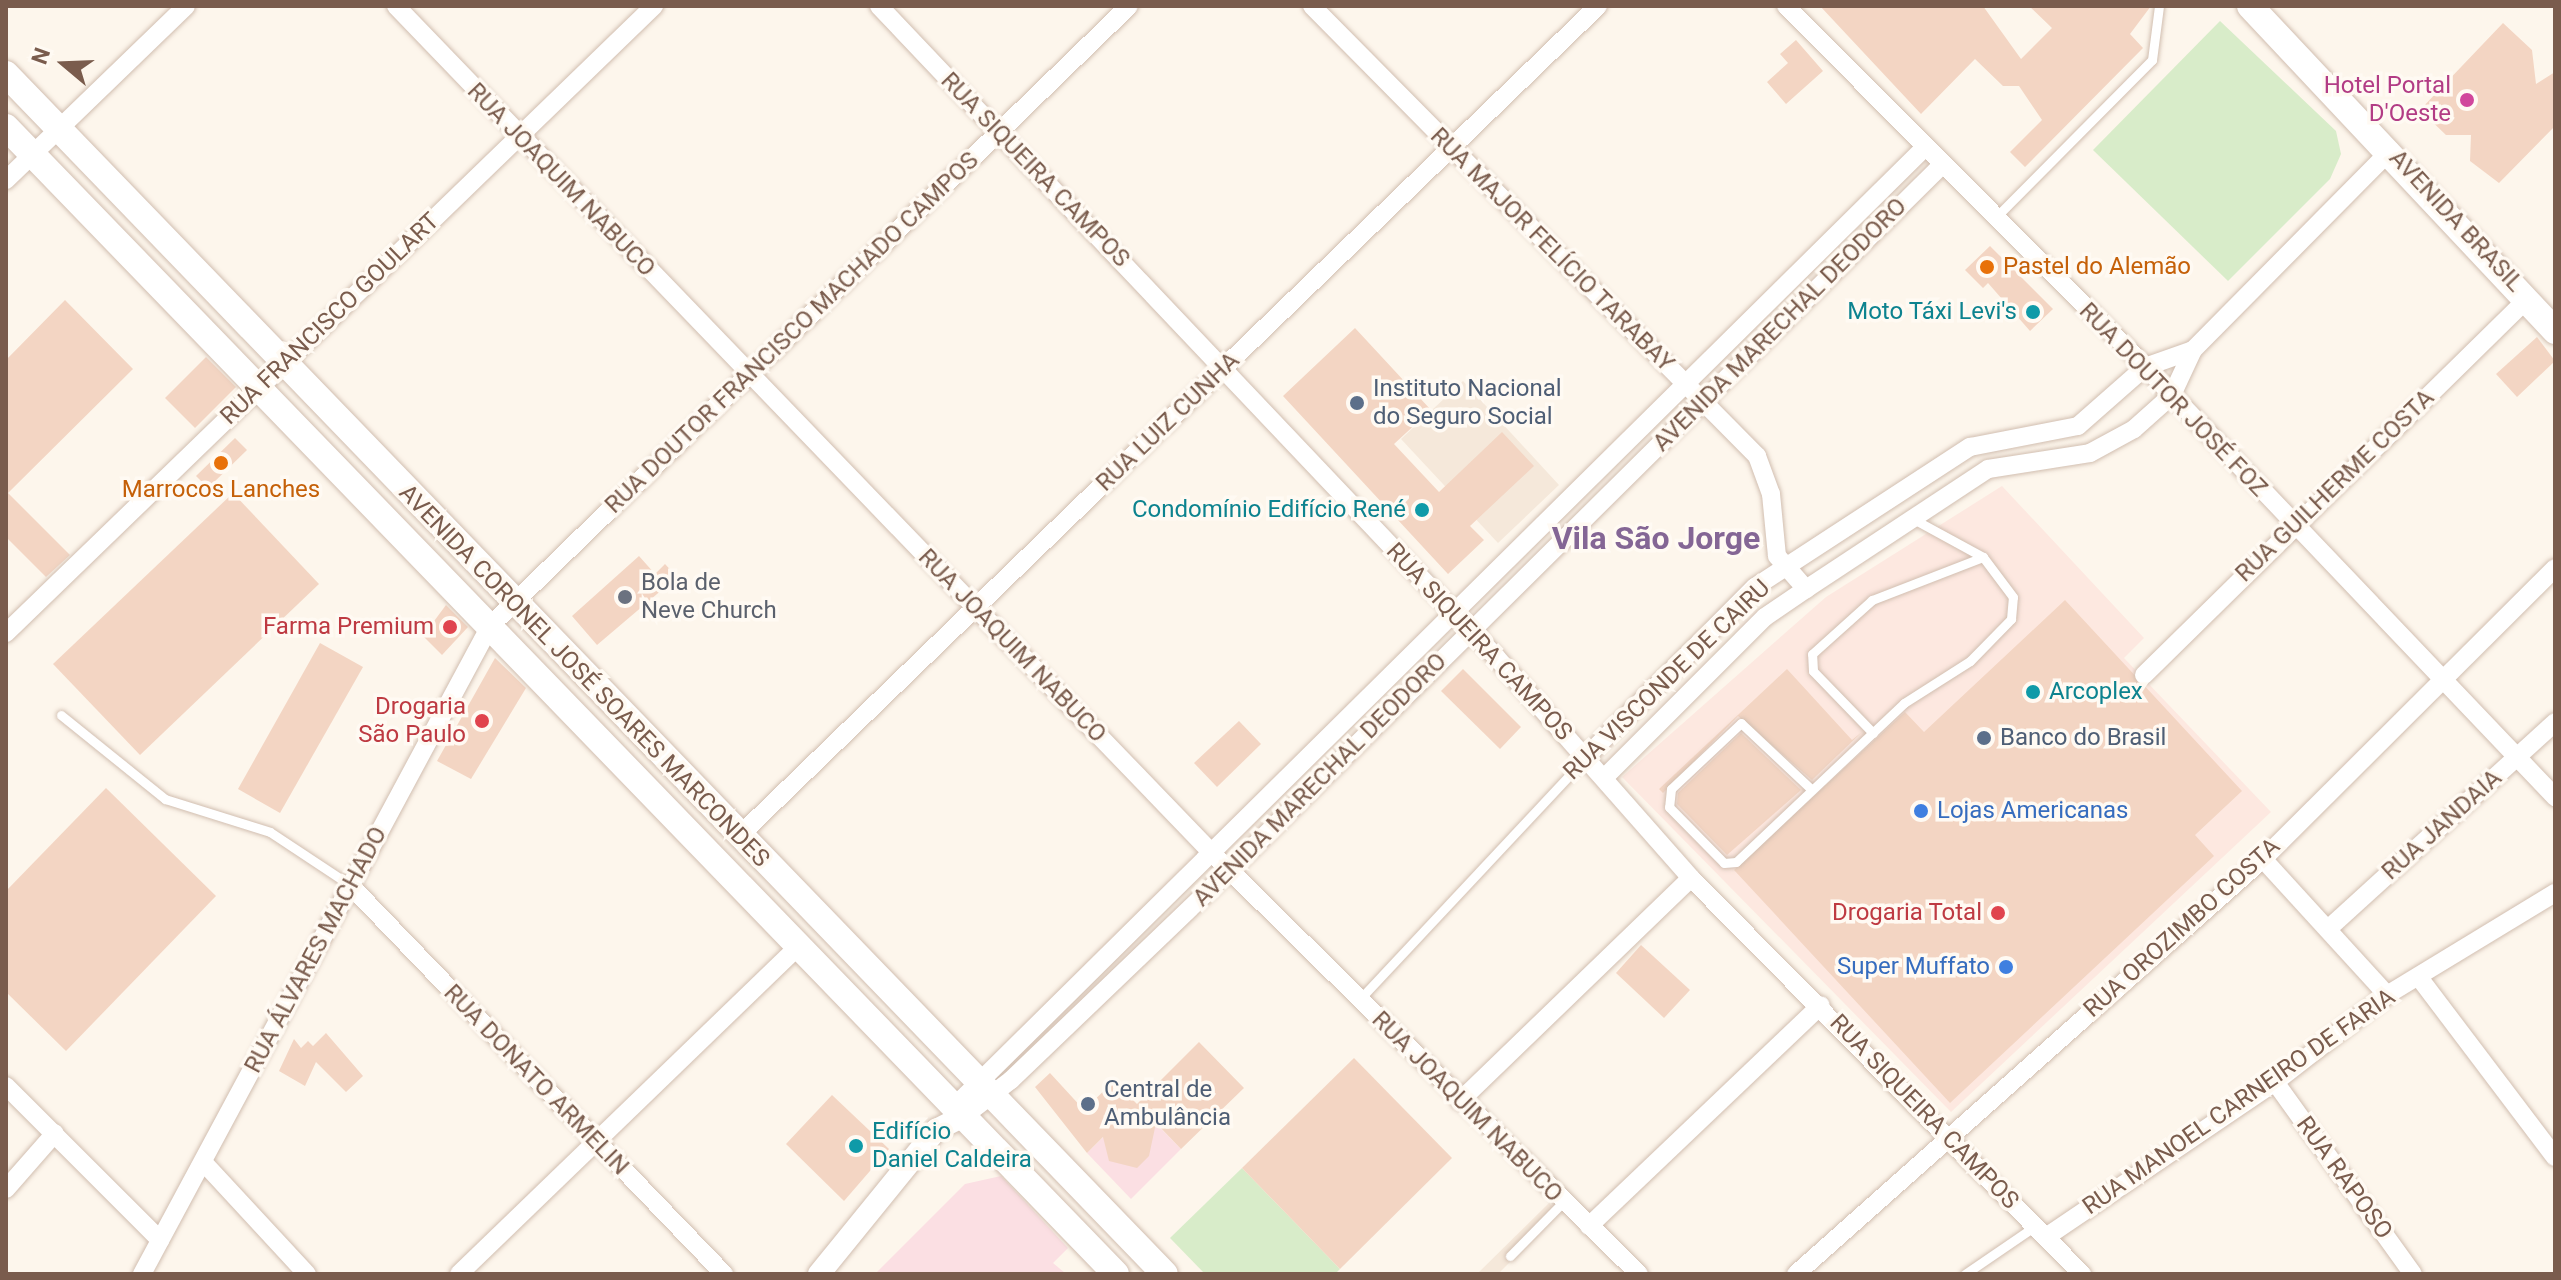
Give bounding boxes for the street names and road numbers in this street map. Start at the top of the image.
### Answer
street label: RUA SIQUEIRA CAMPOS [935,67,1135,273]
street label: RUA JOAQUIM NABUCO [461,77,661,283]
street label: RUA MAJOR FELÍCIO TARABAY [1424,122,1680,378]
street label: AVENIDA BRASIL [2383,144,2529,298]
street label: RUA DOUTOR FRANCISCO MACHADO CAMPOS [599,146,985,520]
street label: AVENIDA MARECHAL DEODORO [1647,192,1913,458]
street label: RUA FRANCISCO GOULART [215,207,445,431]
street label: RUA DOUTOR JOSÉ FOZ [2073,297,2273,503]
street label: RUA LUIZ CUNHA [1090,346,1246,498]
street label: RUA GUILHERME COSTA [2230,384,2440,588]
street label: AVENIDA CORONEL JOSÉ SOARES MARCONDES [393,479,775,873]
street label: RUA SIQUEIRA CAMPOS [1380,537,1578,747]
street label: RUA JOAQUIM NABUCO [912,543,1112,749]
street label: RUA VISCONDE DE CAIRU [1558,574,1776,786]
street label: AVENIDA MARECHAL DEODORO [1187,647,1453,913]
street label: RUA JANDAIA [2376,764,2508,886]
street label: RUA ÁLVARES MACHADO [239,822,393,1078]
street label: RUA OROZIMBO COSTA [2078,832,2286,1024]
street label: RUA DONATO ARMELIN [438,979,634,1181]
street label: RUA MANOEL CARNEIRO DE FARIA [2077,983,2401,1221]
street label: RUA JOAQUIM NABUCO [1366,1006,1568,1208]
street label: RUA SIQUEIRA CAMPOS [1824,1009,2024,1215]
street label: RUA RAPOSO [2290,1111,2398,1245]

